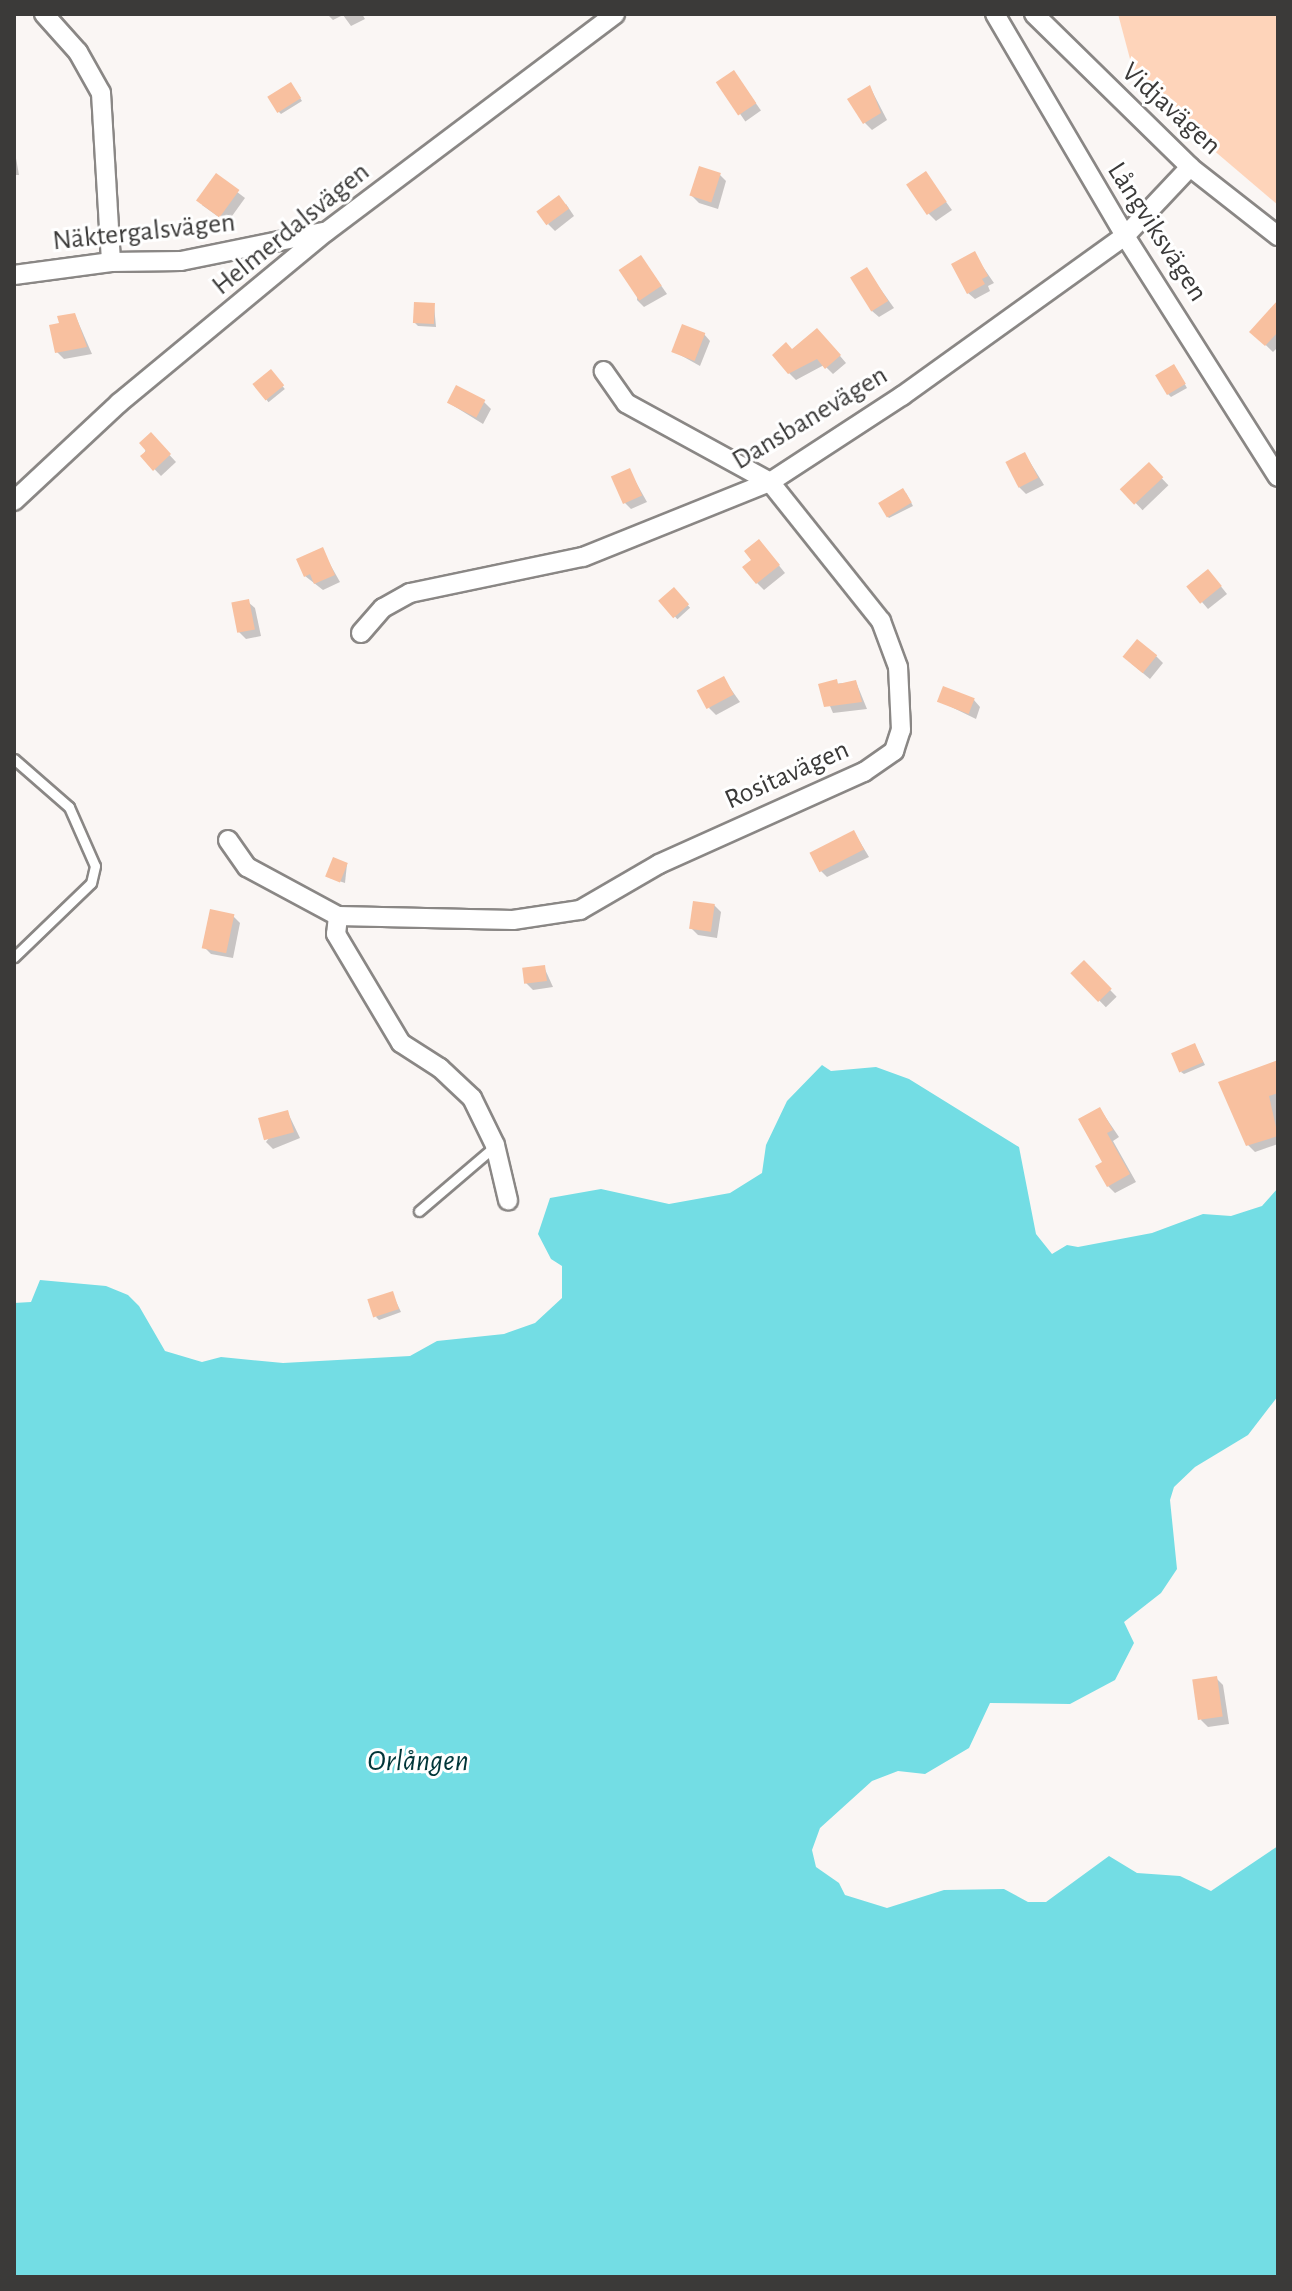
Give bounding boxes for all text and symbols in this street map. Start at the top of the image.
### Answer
street label: Vidjavägen [1114,56,1228,162]
street label: Helmerdalsvägen [206,155,376,303]
street label: Långviksvägen [1099,156,1215,308]
street label: Näktergalsvägen [51,206,237,258]
street label: Dansbanevägen [726,358,894,478]
street label: Rositavägen [720,733,854,817]
water label: Orlången [367,1743,469,1779]

